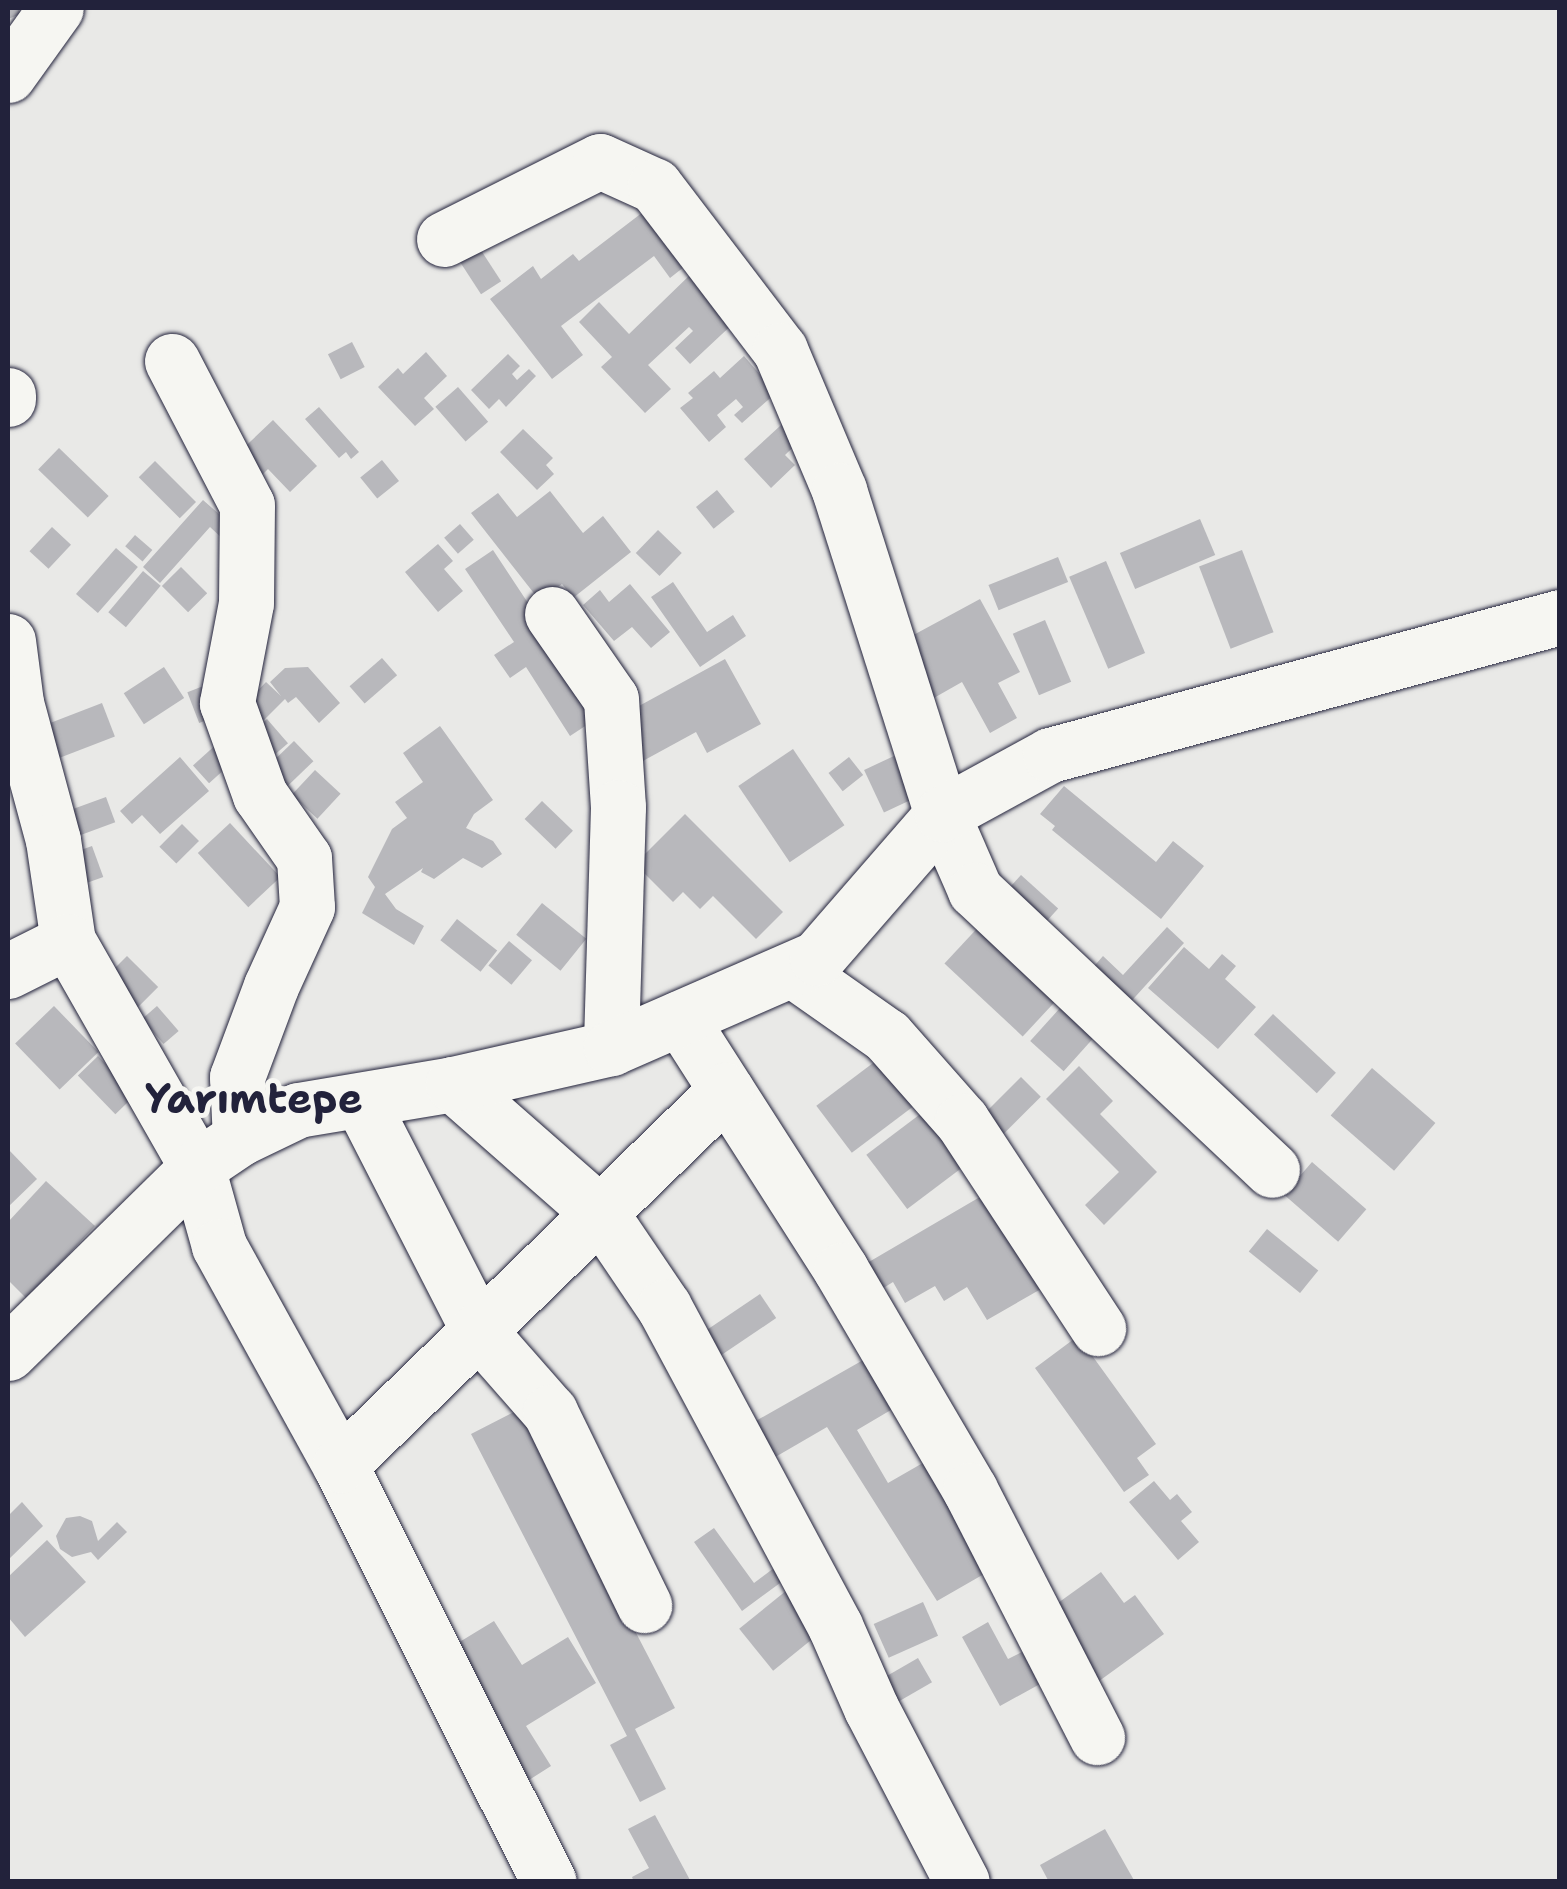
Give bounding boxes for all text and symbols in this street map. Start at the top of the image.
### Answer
district label: Yarımtepe [145,1073,363,1123]

